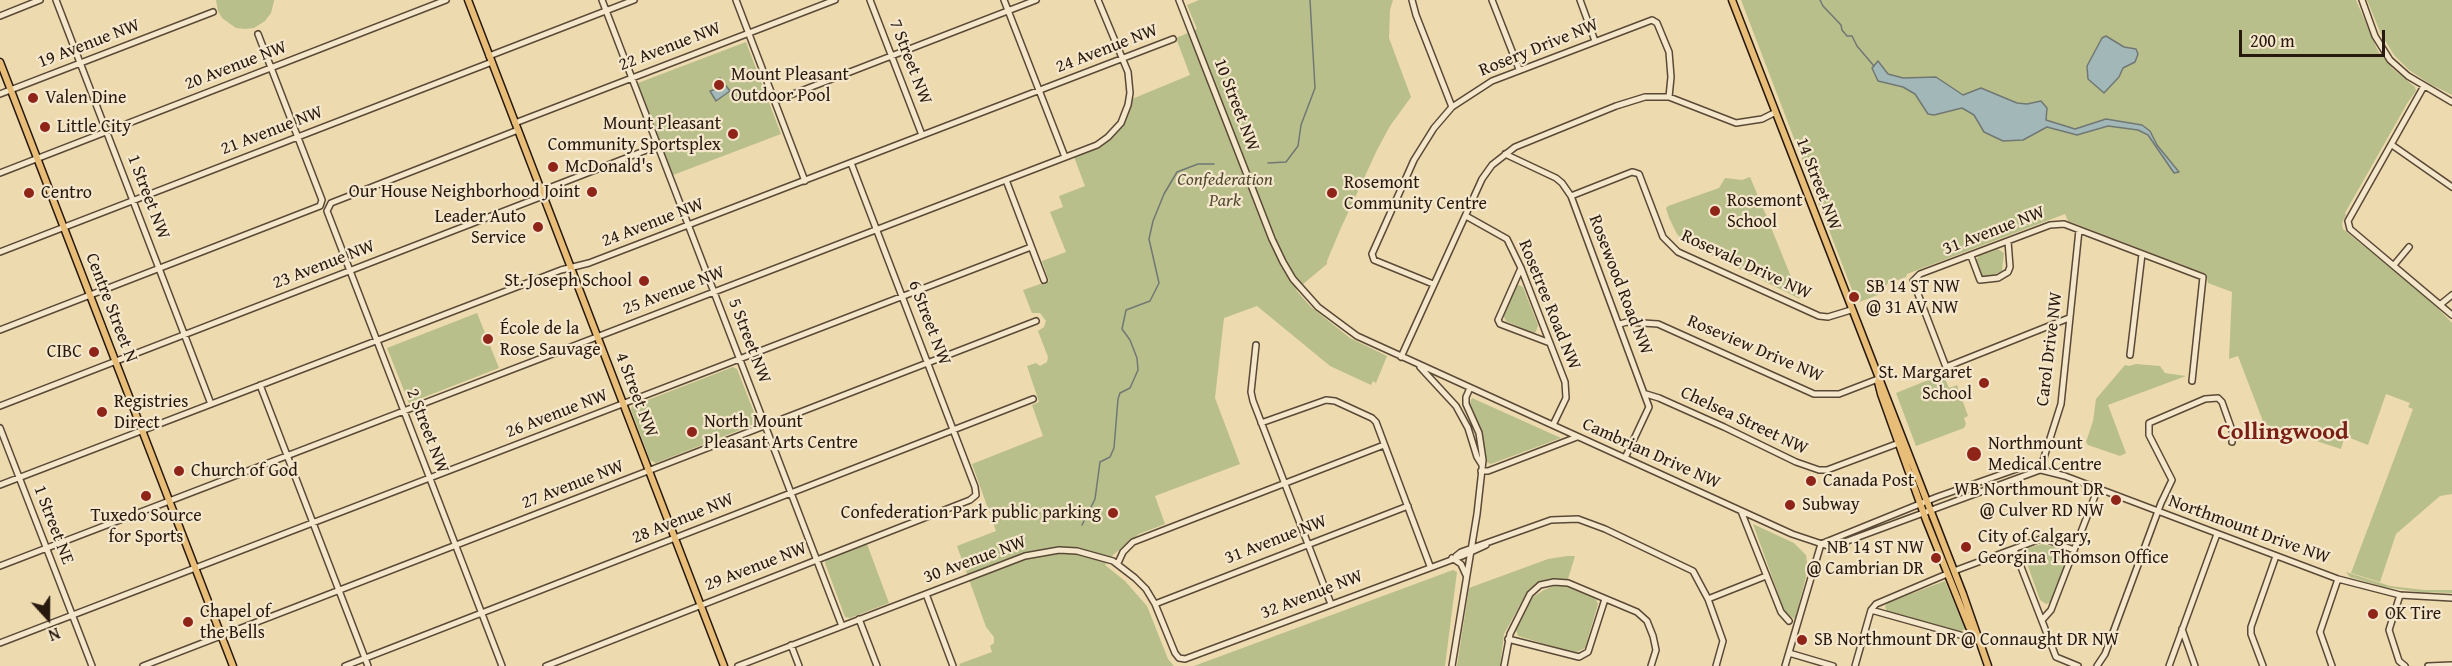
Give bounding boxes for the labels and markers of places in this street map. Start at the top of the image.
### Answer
place label: Mount Pleasant Outdoor Pool [731,64,849,106]
marker: Mount Pleasant Outdoor Pool [712,78,726,92]
place label: Valen Dine [45,87,126,109]
marker: Valen Dine [26,91,40,105]
place label: Mount Pleasant Community Sportsplex [548,113,721,156]
place label: Little City [57,116,131,138]
marker: Little City [38,120,52,134]
marker: Mount Pleasant Community Sportsplex [726,127,740,141]
place label: McDonald's [565,156,653,178]
marker: McDonald's [546,160,560,174]
place label: Rosemont Community Centre [1344,172,1487,214]
place label: Our House Neighborhood Joint [349,181,580,203]
place label: Centro [41,182,92,204]
marker: Our House Neighborhood Joint [585,185,599,199]
marker: Centro [22,186,36,200]
marker: Rosemont Community Centre [1325,186,1339,200]
place label: Rosemont School [1727,190,1802,232]
marker: Rosemont School [1708,204,1722,218]
place label: Leader Auto Service [435,206,526,248]
marker: Leader Auto Service [531,220,545,234]
place label: St. Joseph School [504,270,632,292]
marker: St. Joseph School [637,274,651,288]
place label: SB 14 ST NW @ 31 AV NW [1866,276,1960,318]
marker: SB 14 ST NW @ 31 AV NW [1847,290,1861,304]
place label: École de la Rose Sauvage [500,318,601,360]
marker: École de la Rose Sauvage [481,332,495,346]
place label: CIBC [47,341,82,363]
marker: CIBC [87,345,101,359]
place label: St. Margaret School [1878,362,1972,404]
marker: St. Margaret School [1977,376,1991,390]
place label: Registries Direct [114,391,188,434]
marker: Registries Direct [95,405,109,419]
place label: North Mount Pleasant Arts Centre [704,411,858,454]
marker: North Mount Pleasant Arts Centre [685,425,699,439]
place label: Northmount Medical Centre [1988,433,2102,476]
marker: Northmount Medical Centre [1965,445,1983,463]
place label: Church of God [191,460,298,482]
marker: Church of God [172,464,186,478]
place label: Canada Post [1823,470,1914,492]
marker: Canada Post [1804,474,1818,488]
place label: WB Northmount DR @ Culver RD NW [1954,479,2104,522]
marker: Tuxedo Source for Sports [139,489,153,503]
marker: WB Northmount DR @ Culver RD NW [2109,493,2123,507]
place label: Subway [1802,494,1860,516]
marker: Subway [1783,498,1797,512]
place label: Confederation Park public parking [841,502,1101,524]
place label: Tuxedo Source for Sports [90,505,202,548]
marker: Confederation Park public parking [1106,506,1120,520]
place label: City of Calgary, Georgina Thomson Office [1978,526,2169,568]
place label: NB 14 ST NW @ Cambrian DR [1806,537,1924,580]
marker: City of Calgary, Georgina Thomson Office [1959,540,1973,554]
marker: NB 14 ST NW @ Cambrian DR [1929,551,1943,565]
place label: Chapel of the Bells [200,601,271,644]
place label: OK Tire [2385,603,2441,625]
marker: OK Tire [2366,607,2380,621]
marker: Chapel of the Bells [181,615,195,629]
place label: SB Northmount DR @ Connaught DR NW [1814,629,2119,651]
marker: SB Northmount DR @ Connaught DR NW [1795,633,1809,647]

